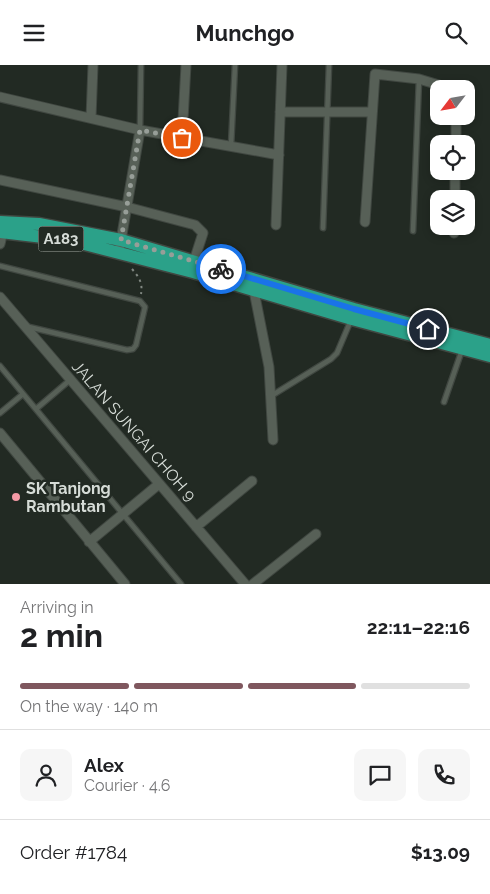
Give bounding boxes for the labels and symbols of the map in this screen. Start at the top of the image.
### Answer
north arrow [430,80,475,125]
pin [161,117,203,159]
road number: A183 [38,227,84,251]
courier [196,244,246,294]
pin [407,308,449,350]
street label: JALAN SUNGAI CHOH 9 [68,357,200,505]
place label: SK Tanjong Rambutan [26,479,111,516]
marker: SK Tanjong Rambutan [10,491,22,503]

